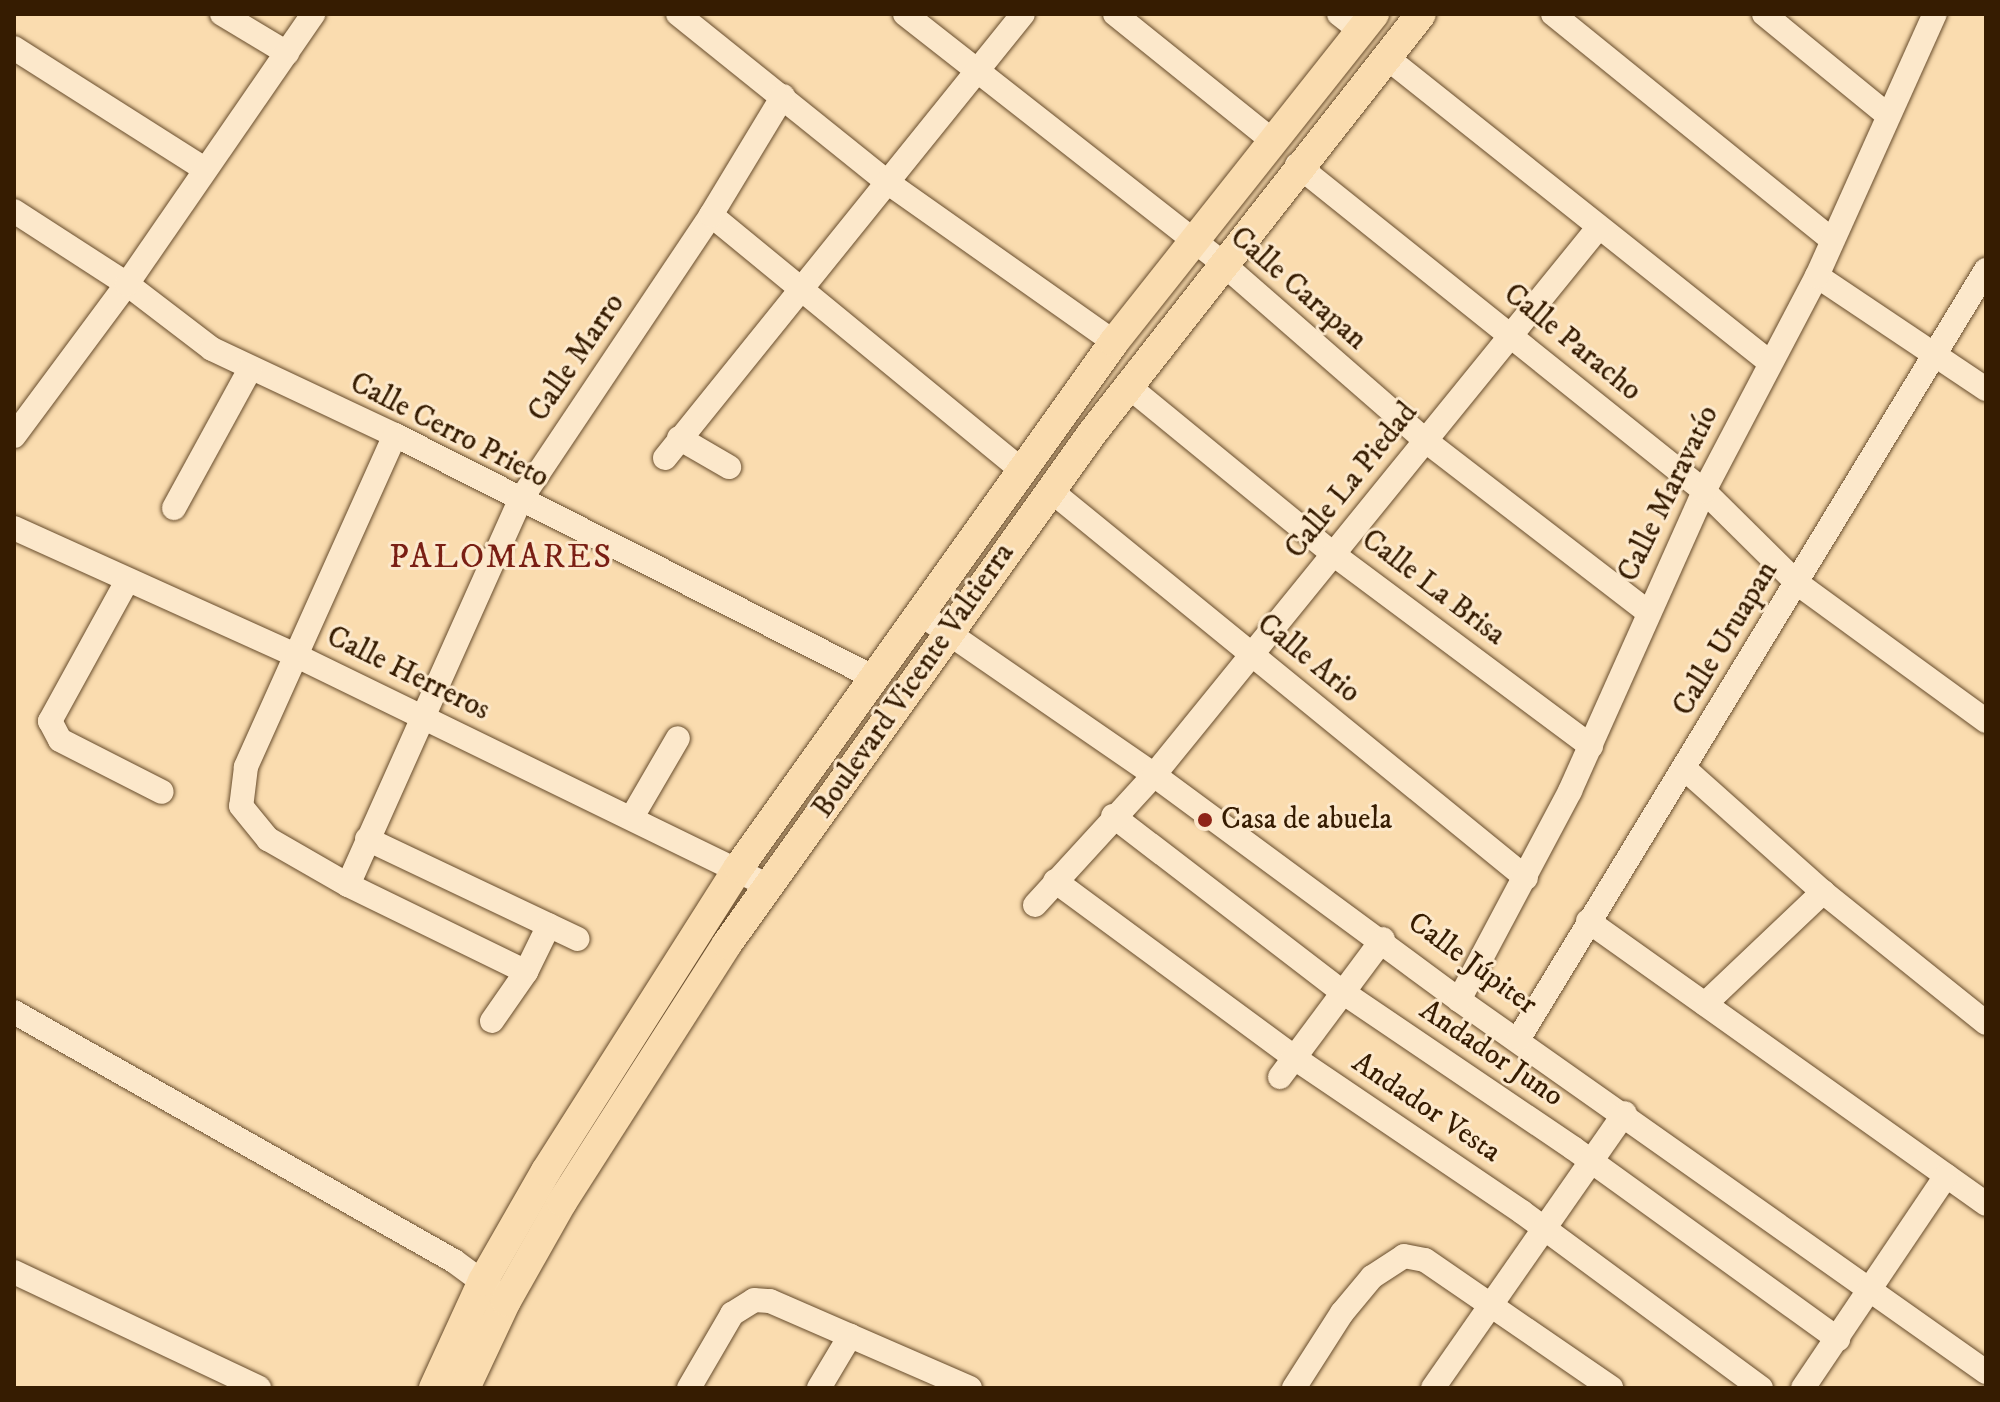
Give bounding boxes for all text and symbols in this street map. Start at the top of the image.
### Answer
street label: Calle Carapan [1222,220,1374,358]
street label: Calle Paracho [1496,277,1648,409]
street label: Calle Marro [521,287,633,429]
street label: Calle Cerro Prieto [344,365,554,497]
street label: Calle La Piedad [1278,396,1426,566]
street label: Calle Maravatío [1611,400,1727,588]
street label: Calle La Brisa [1354,522,1512,654]
street label: Boulevard Vicente Valtierra [805,537,1023,825]
district label: PALOMARES [389,538,613,578]
street label: Calle Uruapan [1666,555,1786,723]
street label: Calle Ario [1249,607,1367,711]
street label: Calle Herreros [321,619,495,729]
place label: Casa de abuela [1221,802,1392,838]
marker: Casa de abuela [1196,811,1214,829]
street label: Calle Júpiter [1400,905,1544,1023]
street label: Andador Juno [1412,993,1570,1115]
street label: Andador Vesta [1345,1045,1507,1171]

